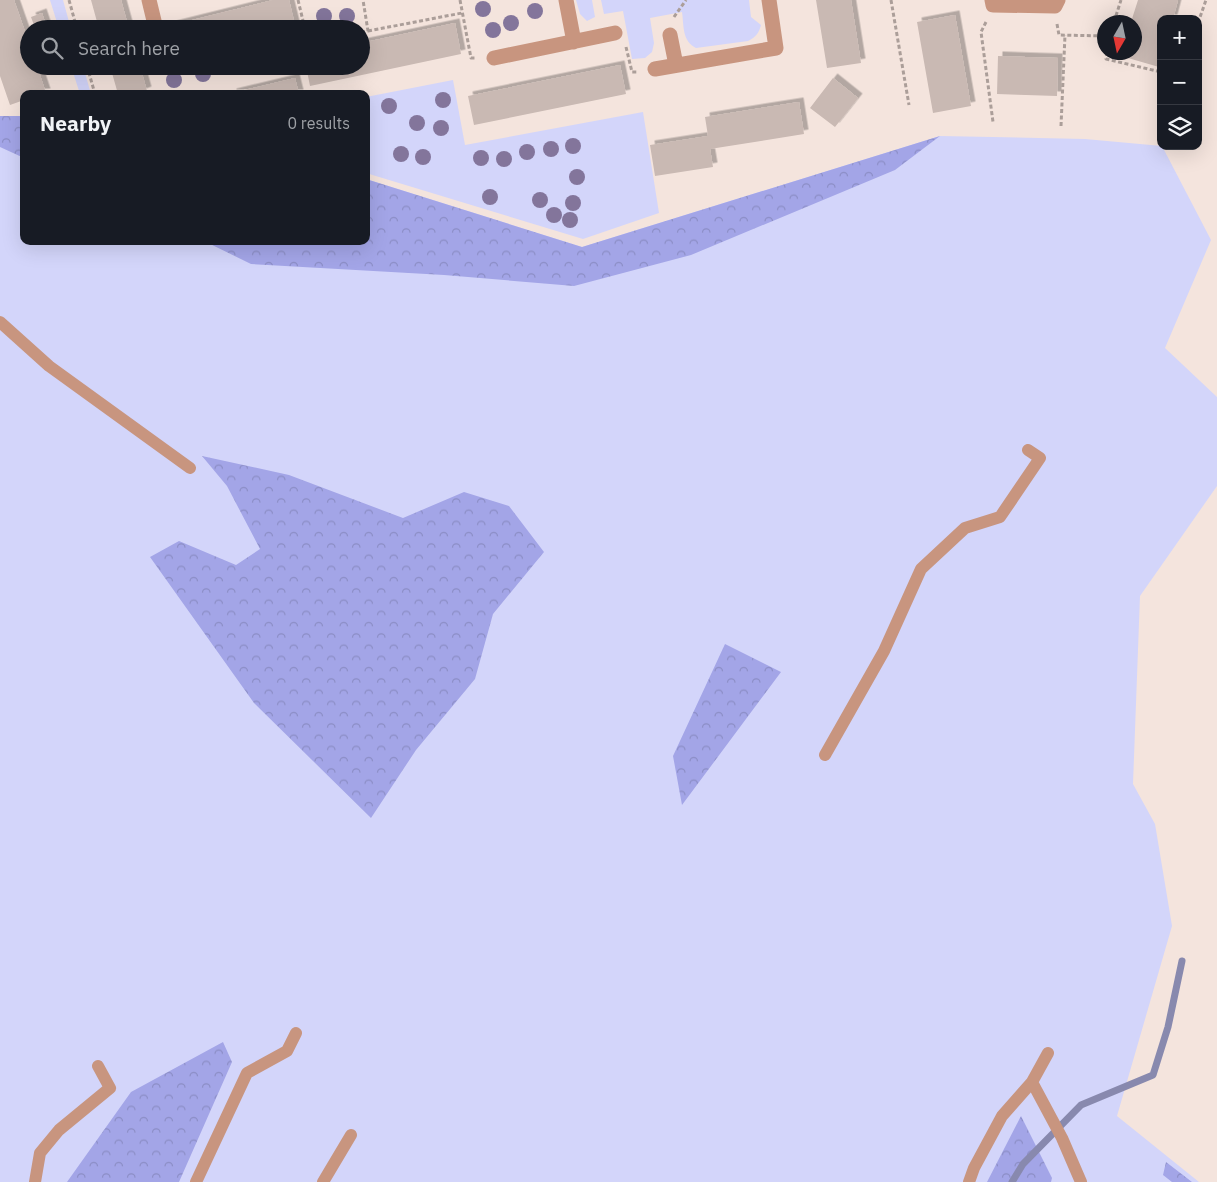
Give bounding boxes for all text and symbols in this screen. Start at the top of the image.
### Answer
north arrow [1097,15,1142,60]
map controls [1157,15,1202,150]
button: + [1157,15,1202,60]
search box [20,20,370,75]
icon: search [38,34,66,62]
text: Search here [78,36,180,60]
button: − [1157,60,1202,105]
button: layers [1157,105,1202,150]
text: Nearby [40,109,111,137]
text: 0 results [287,113,350,133]

